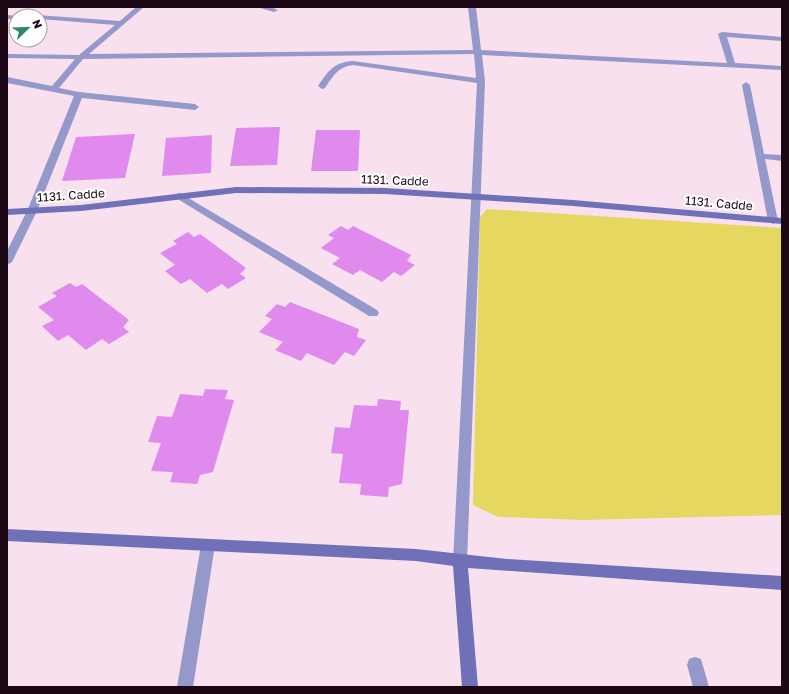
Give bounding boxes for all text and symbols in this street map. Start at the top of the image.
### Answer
north arrow [8,8,48,48]
text: N [30,18,45,30]
street label: 1131. Cadde [361,171,429,189]
street label: 1131. Cadde [37,185,105,205]
street label: 1131. Cadde [685,193,753,213]

